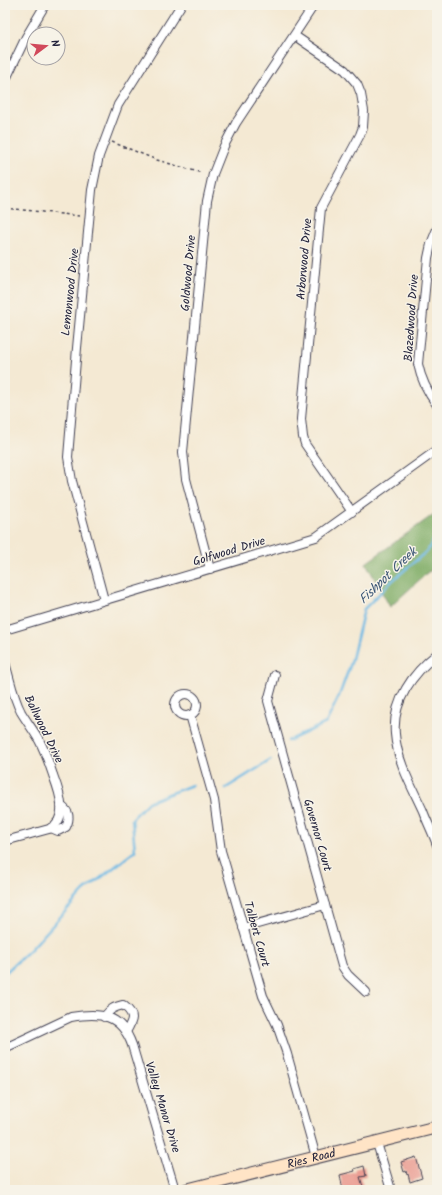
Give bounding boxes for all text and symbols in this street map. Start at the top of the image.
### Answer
north arrow [26,26,66,66]
text: N [45,38,64,49]
street label: Arborwood Drive [291,217,318,301]
street label: Goldwood Drive [176,234,201,312]
street label: Lemonwood Drive [56,247,85,337]
street label: Blazedwood Drive [399,273,424,362]
street label: Golfwood Drive [190,531,268,572]
water label: Fishpot Creek [354,541,424,610]
street label: Ballwood Drive [19,692,69,767]
street label: Governor Court [298,797,337,874]
street label: Talbert Court [238,899,275,969]
street label: Valley Manor Drive [140,1059,186,1156]
street label: Ries Road [285,1144,338,1174]

